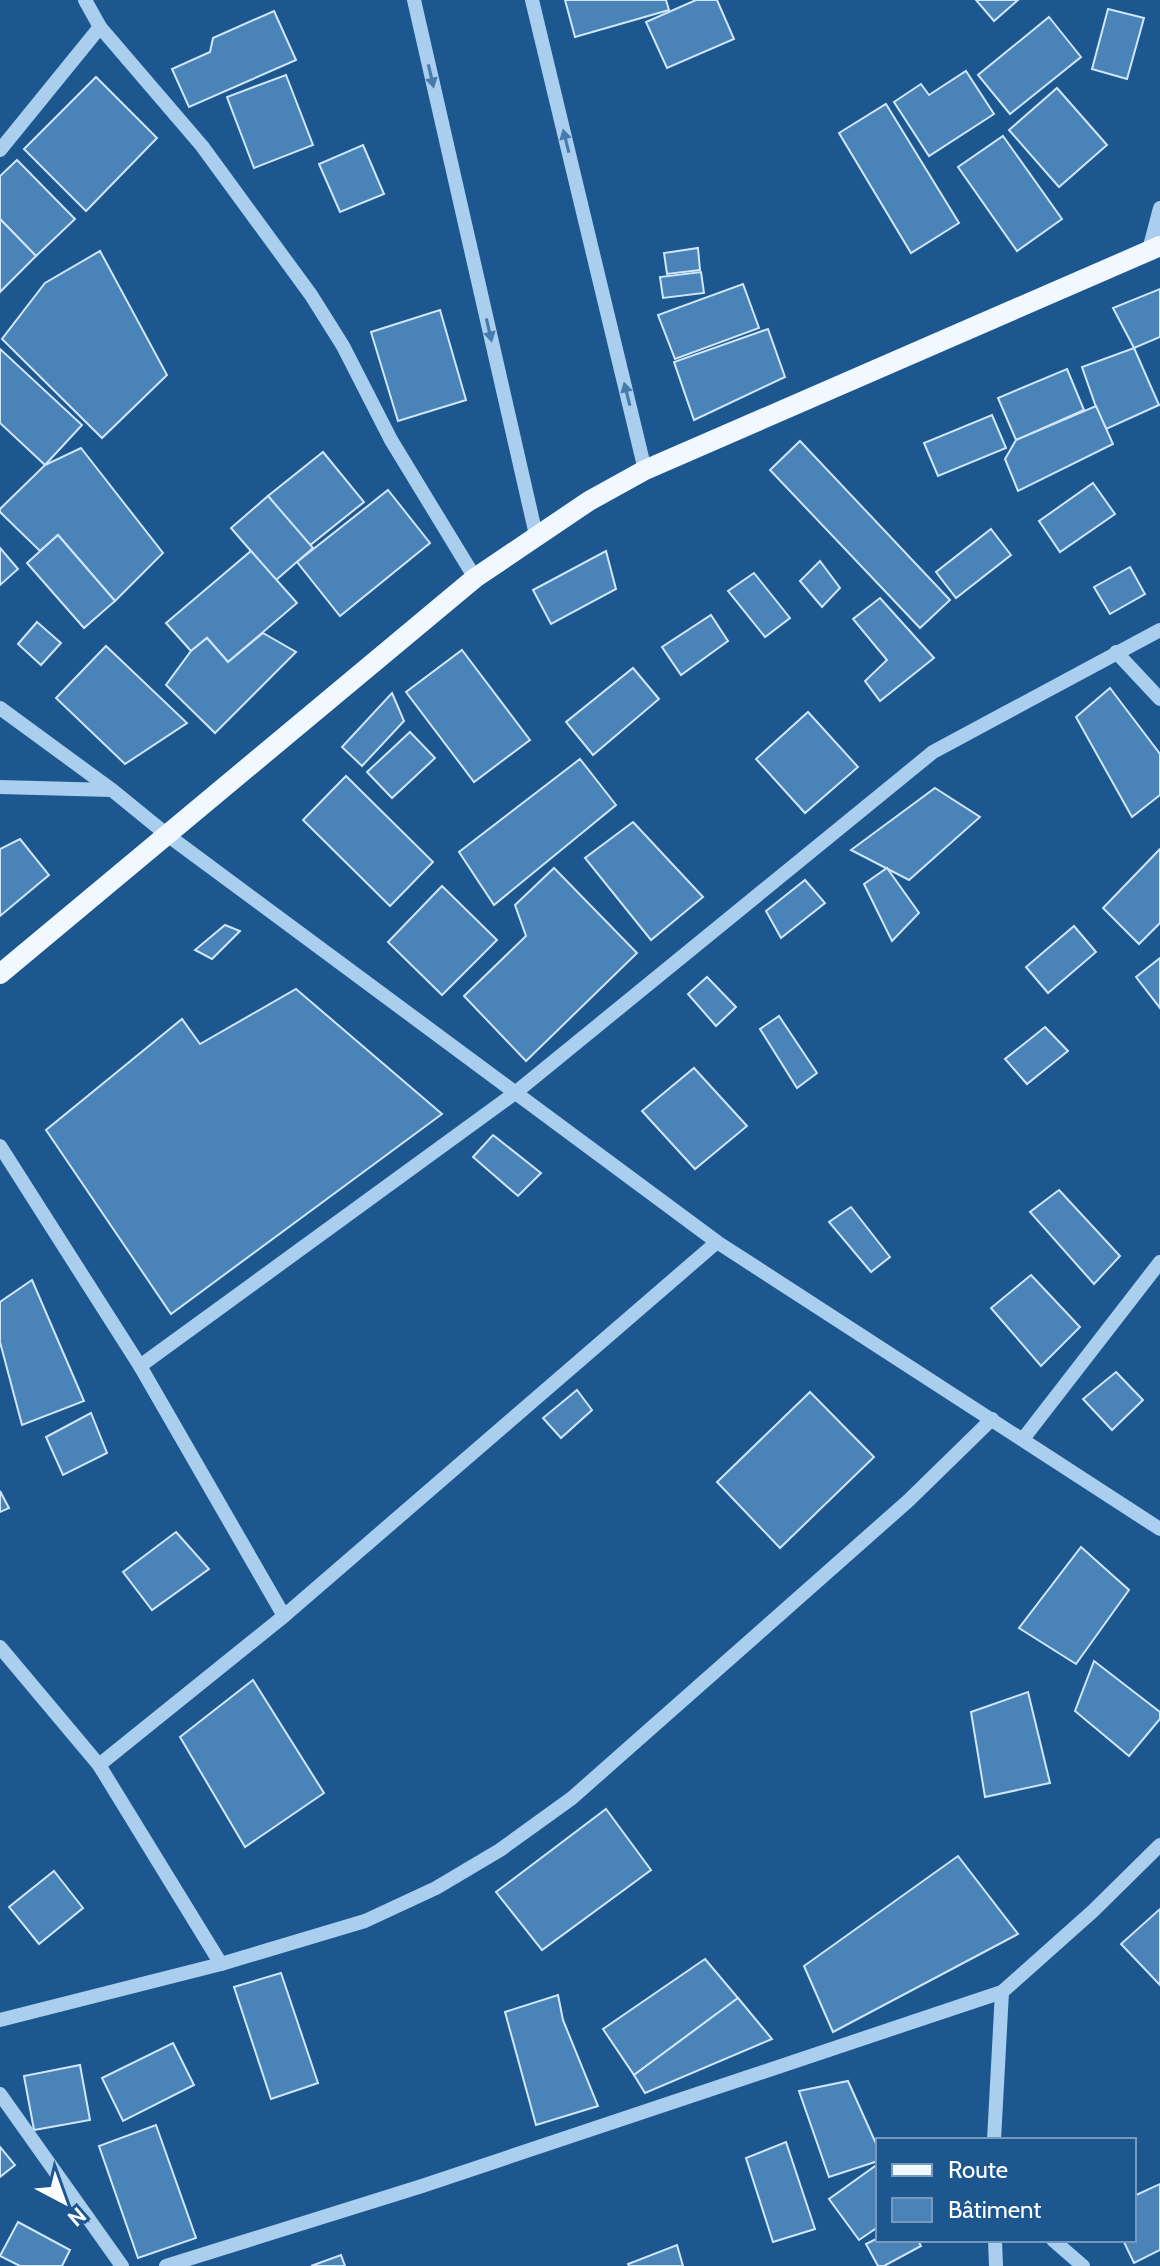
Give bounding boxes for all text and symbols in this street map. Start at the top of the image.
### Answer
one-way arrow [425,64,438,89]
one-way arrow [559,129,571,154]
one-way arrow [483,317,496,342]
one-way arrow [620,381,632,406]
legend [876,2138,1136,2242]
text: Route [948,2155,1008,2184]
north arrow [24,2162,104,2242]
text: Bâtiment [948,2195,1041,2224]
text: N [62,2201,92,2232]

